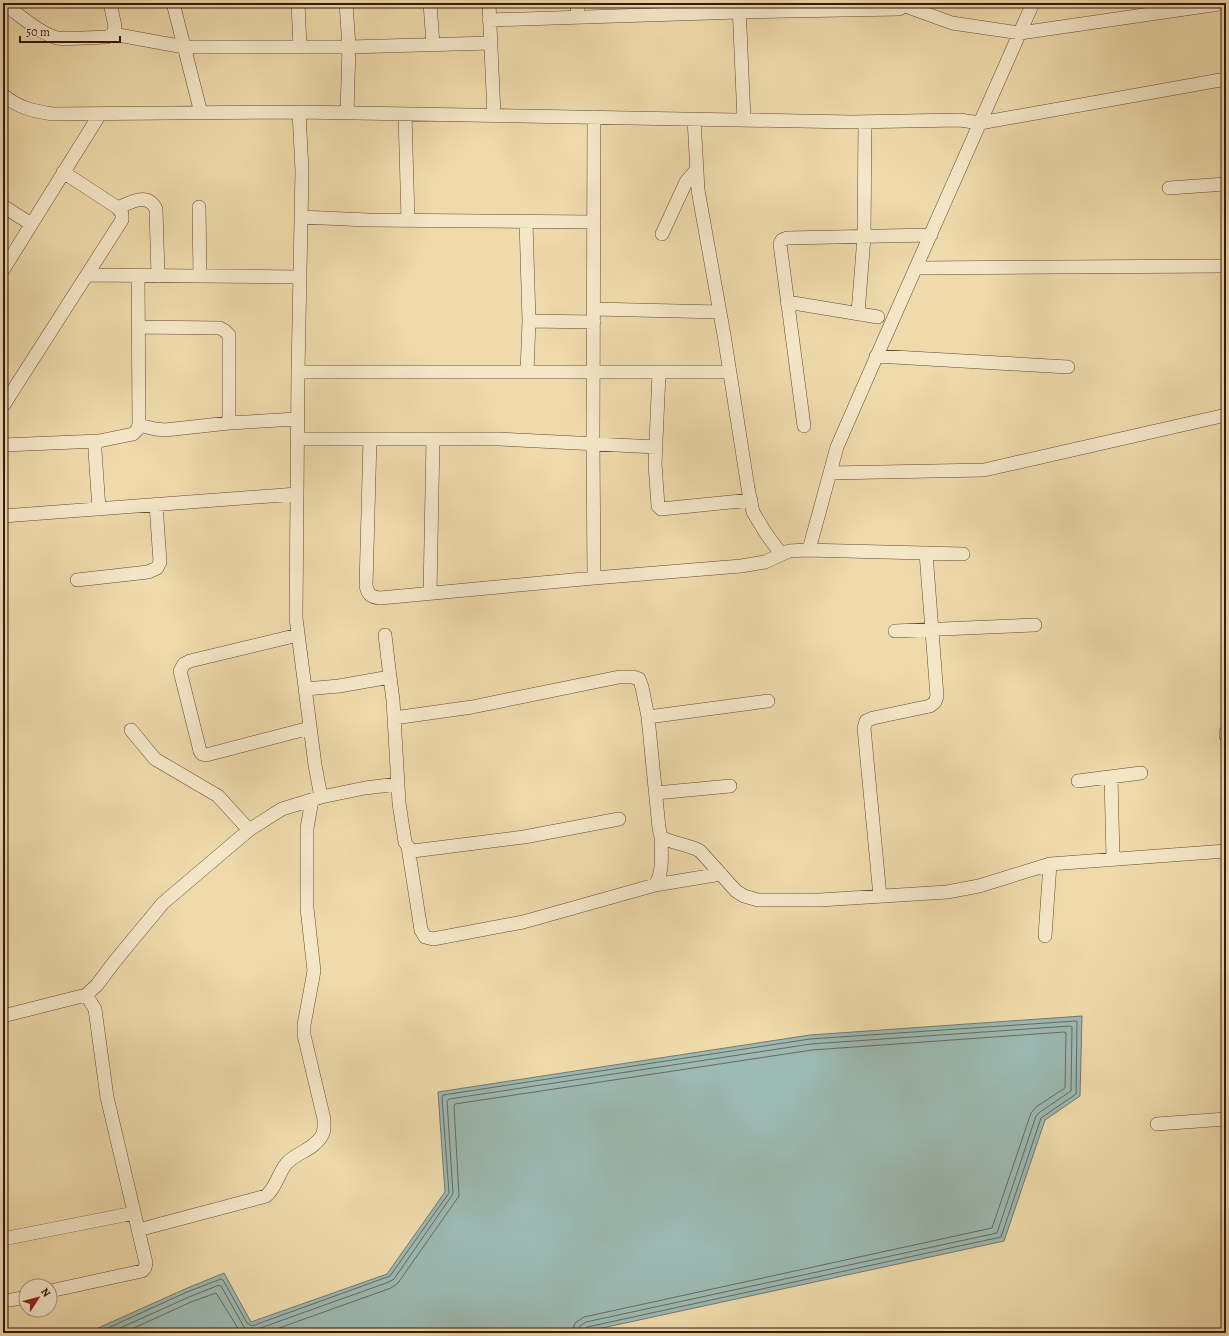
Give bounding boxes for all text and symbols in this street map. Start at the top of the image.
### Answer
scale bar [20,18,120,44]
text: 50 m [26,24,50,40]
north arrow [18,1278,58,1318]
text: N [37,1285,54,1300]

